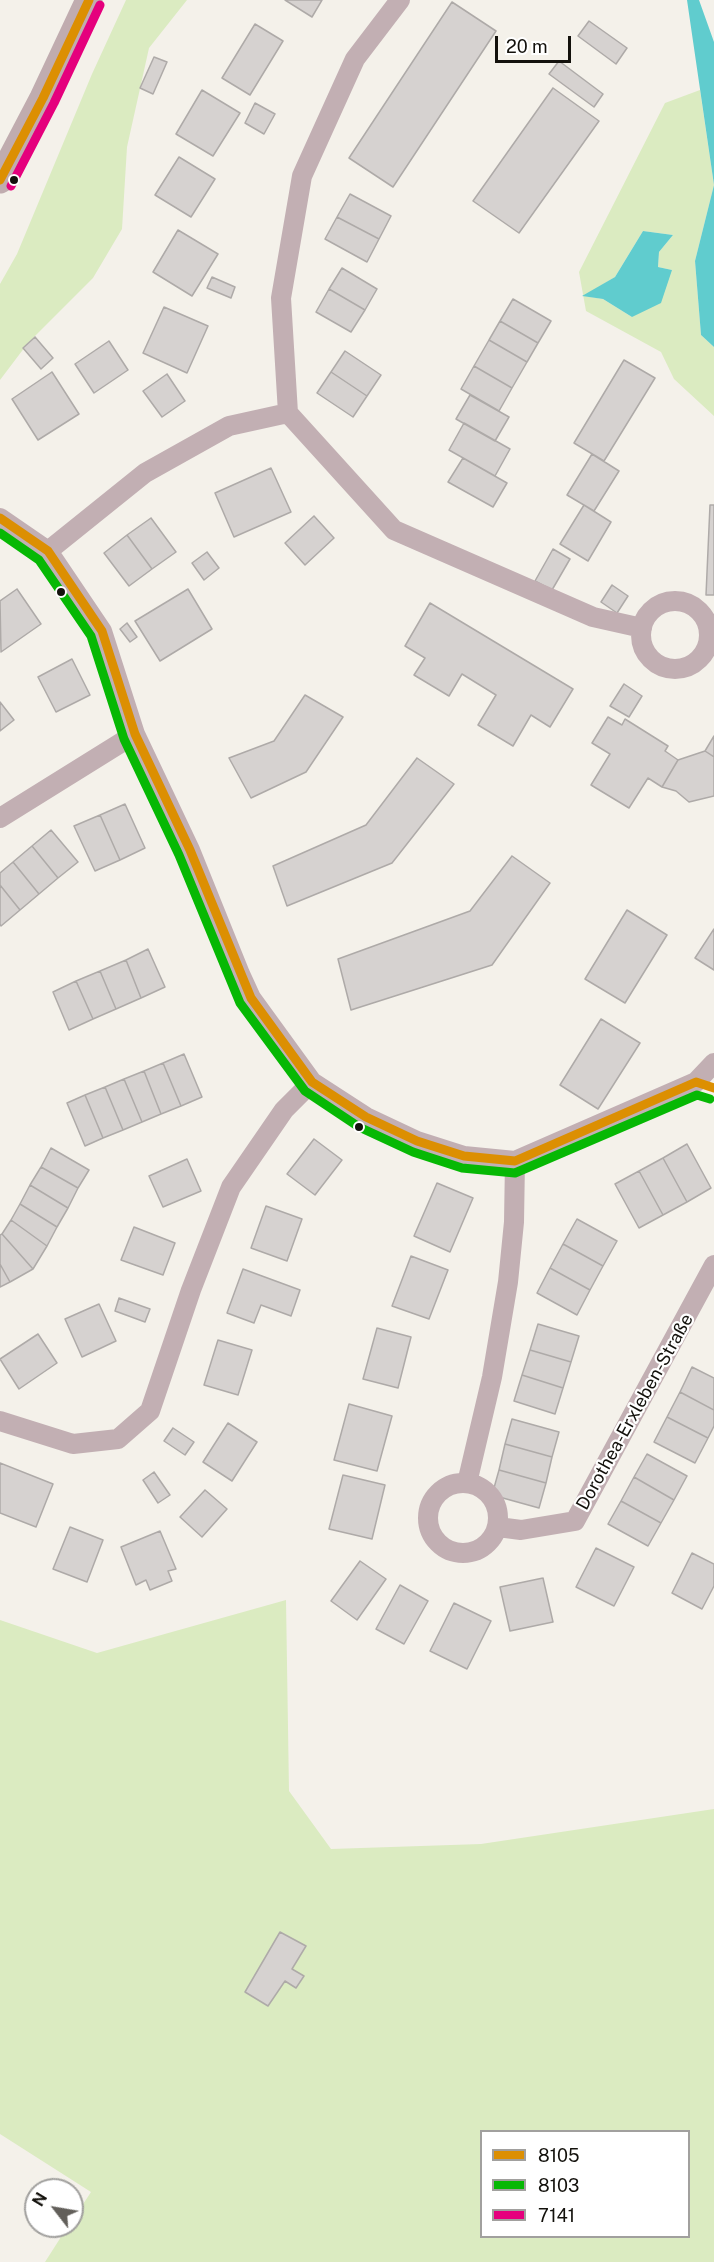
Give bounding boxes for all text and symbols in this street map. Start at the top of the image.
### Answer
scale bar [498,24,574,62]
text: 20 m [506,36,548,57]
unlabelled marker [8,174,20,186]
unlabelled marker [55,586,67,598]
unlabelled marker [353,1121,365,1133]
street label: Dorothea-Erxleben-Straße [572,1310,698,1514]
legend [480,2130,690,2238]
text: 8105 [538,2145,580,2166]
text: 8103 [538,2175,579,2196]
north arrow [24,2178,84,2238]
text: N [28,2189,51,2210]
text: 7141 [538,2205,575,2226]

